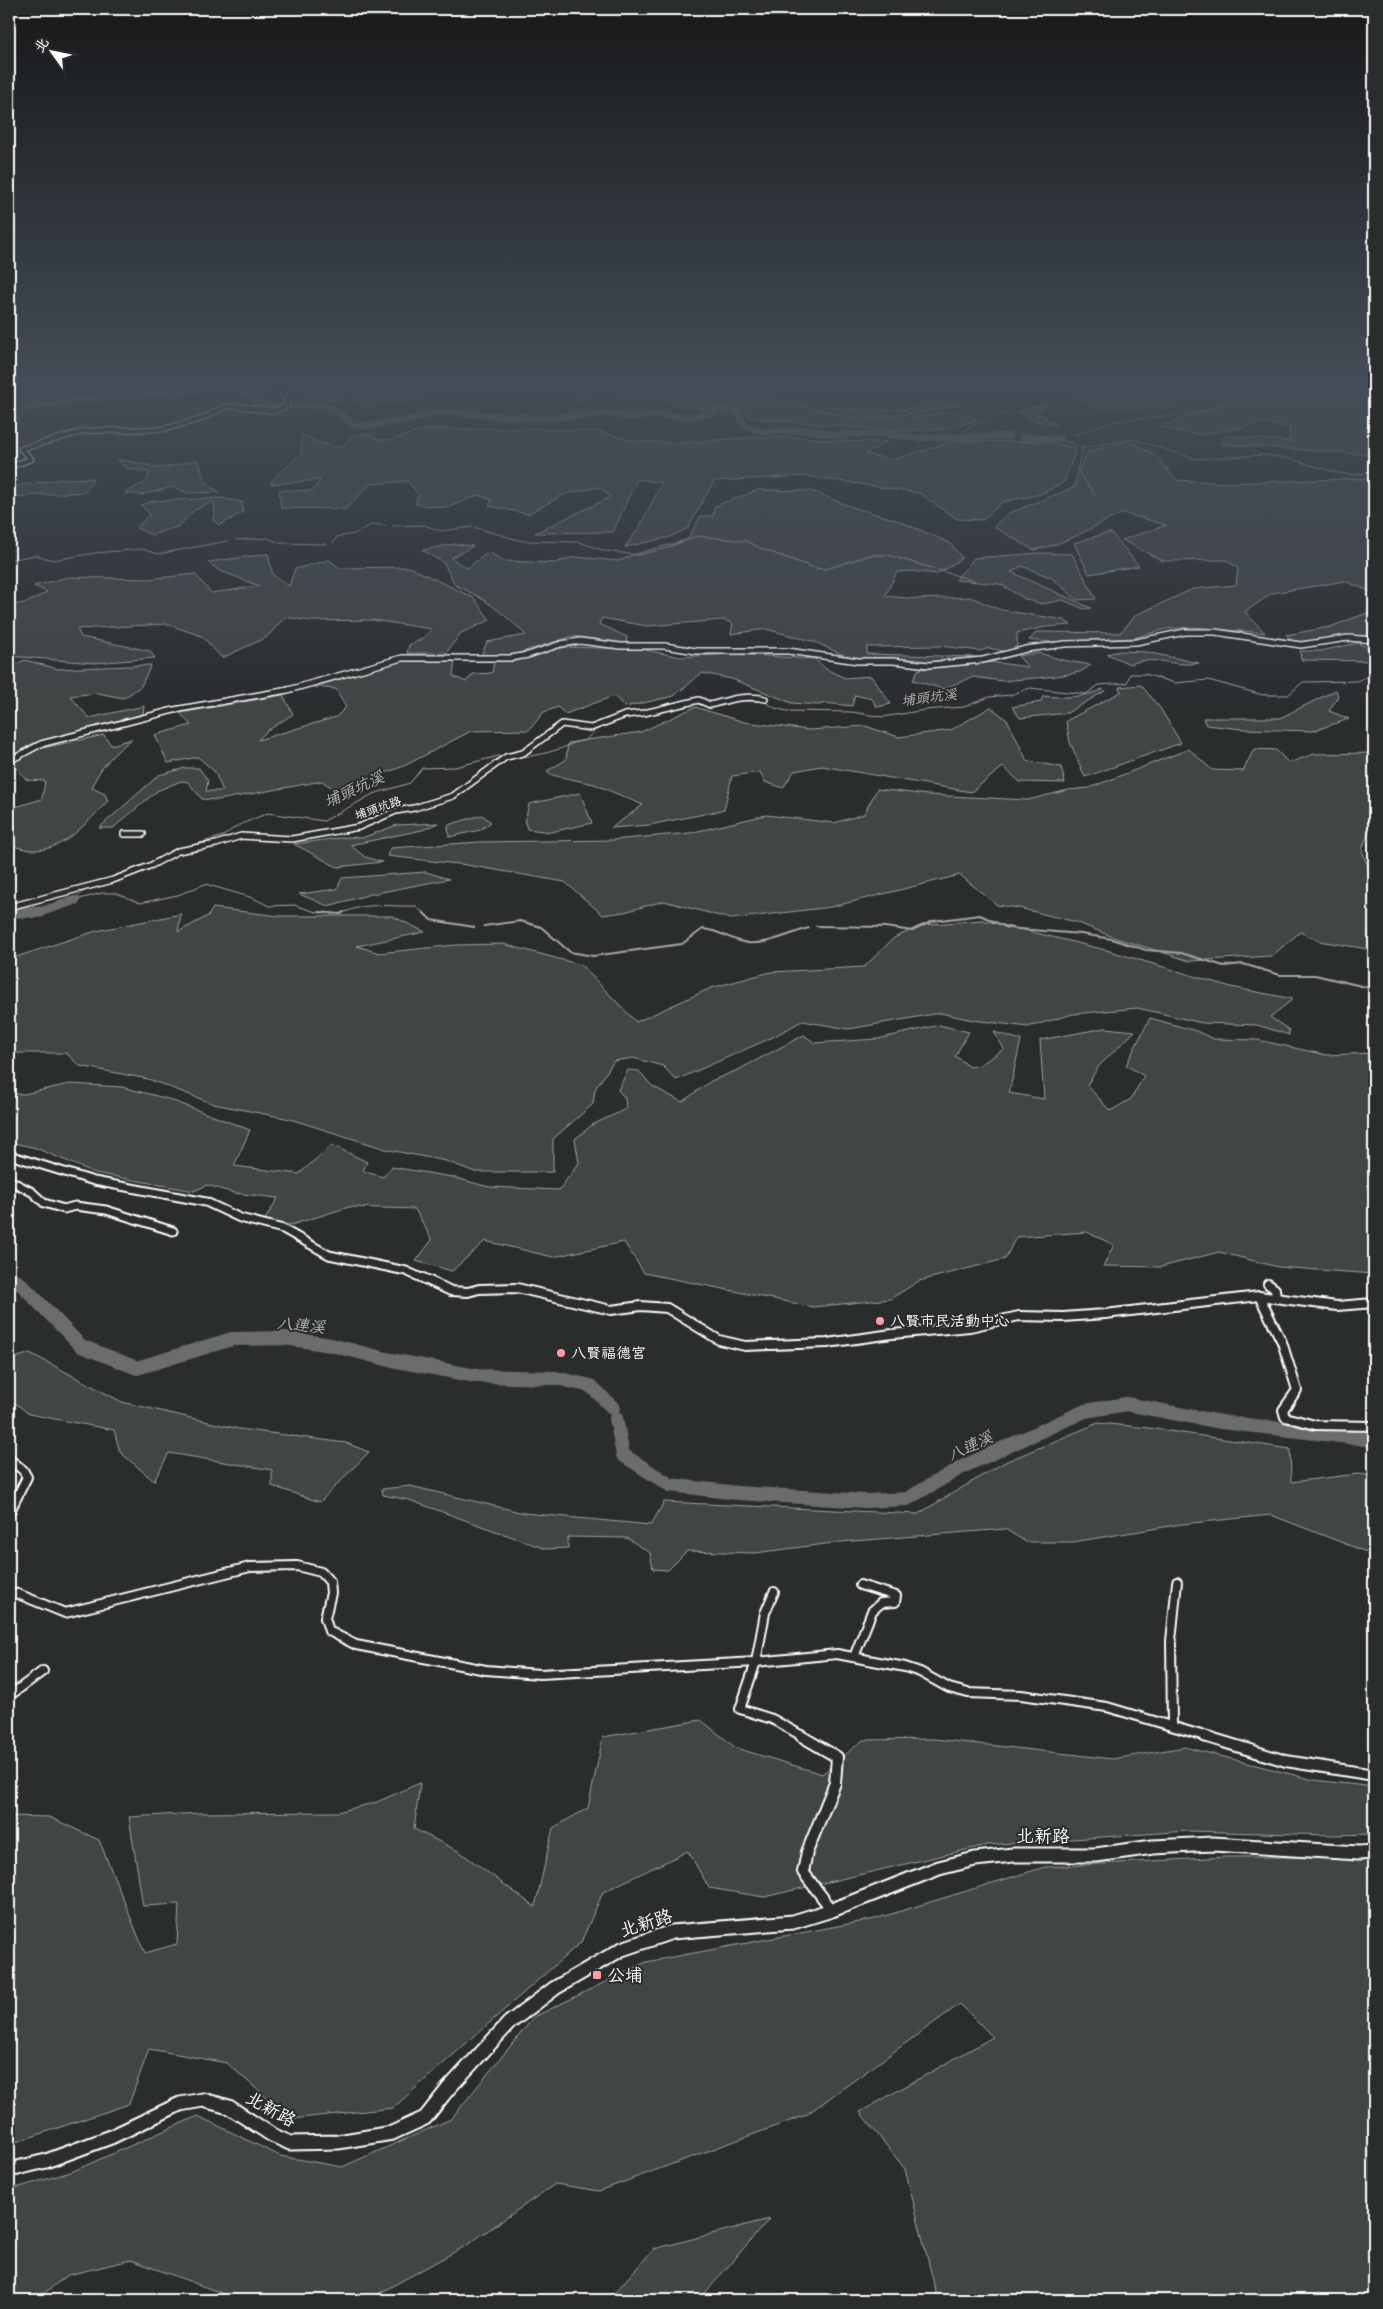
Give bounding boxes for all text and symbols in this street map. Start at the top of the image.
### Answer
north arrow [28,28,78,78]
text: 北 [30,34,52,56]
water label: 埔頭坑溪 [900,685,959,709]
water label: 埔頭坑溪 [321,766,388,812]
street label: 埔頭坑路 [353,793,403,823]
place label: 八賢市民活動中心 [890,1311,1010,1331]
water label: 八連溪 [276,1312,327,1338]
marker: 八賢市民活動中心 [874,1315,886,1327]
place label: 八賢福德宮 [571,1343,646,1363]
marker: 八賢福德宮 [555,1347,567,1359]
water label: 八連溪 [944,1426,997,1466]
street label: 北新路 [1016,1824,1070,1848]
street label: 北新路 [617,1904,675,1942]
place label: 公埔 [607,1963,643,1987]
marker: 公埔 [591,1969,603,1981]
street label: 北新路 [242,2085,300,2133]

